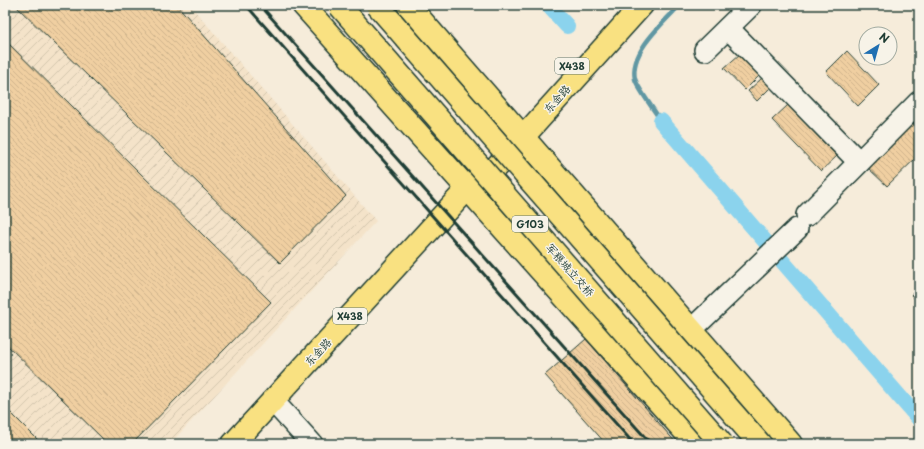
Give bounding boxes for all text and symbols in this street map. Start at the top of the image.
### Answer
north arrow [858,26,898,66]
text: N [876,28,893,47]
road number: X438 [555,58,589,74]
street label: 东金路 [539,81,574,117]
road number: G103 [512,216,548,232]
street label: 军粮城立交桥 [542,239,598,300]
road number: X438 [333,308,367,324]
street label: 东金路 [300,334,335,370]

